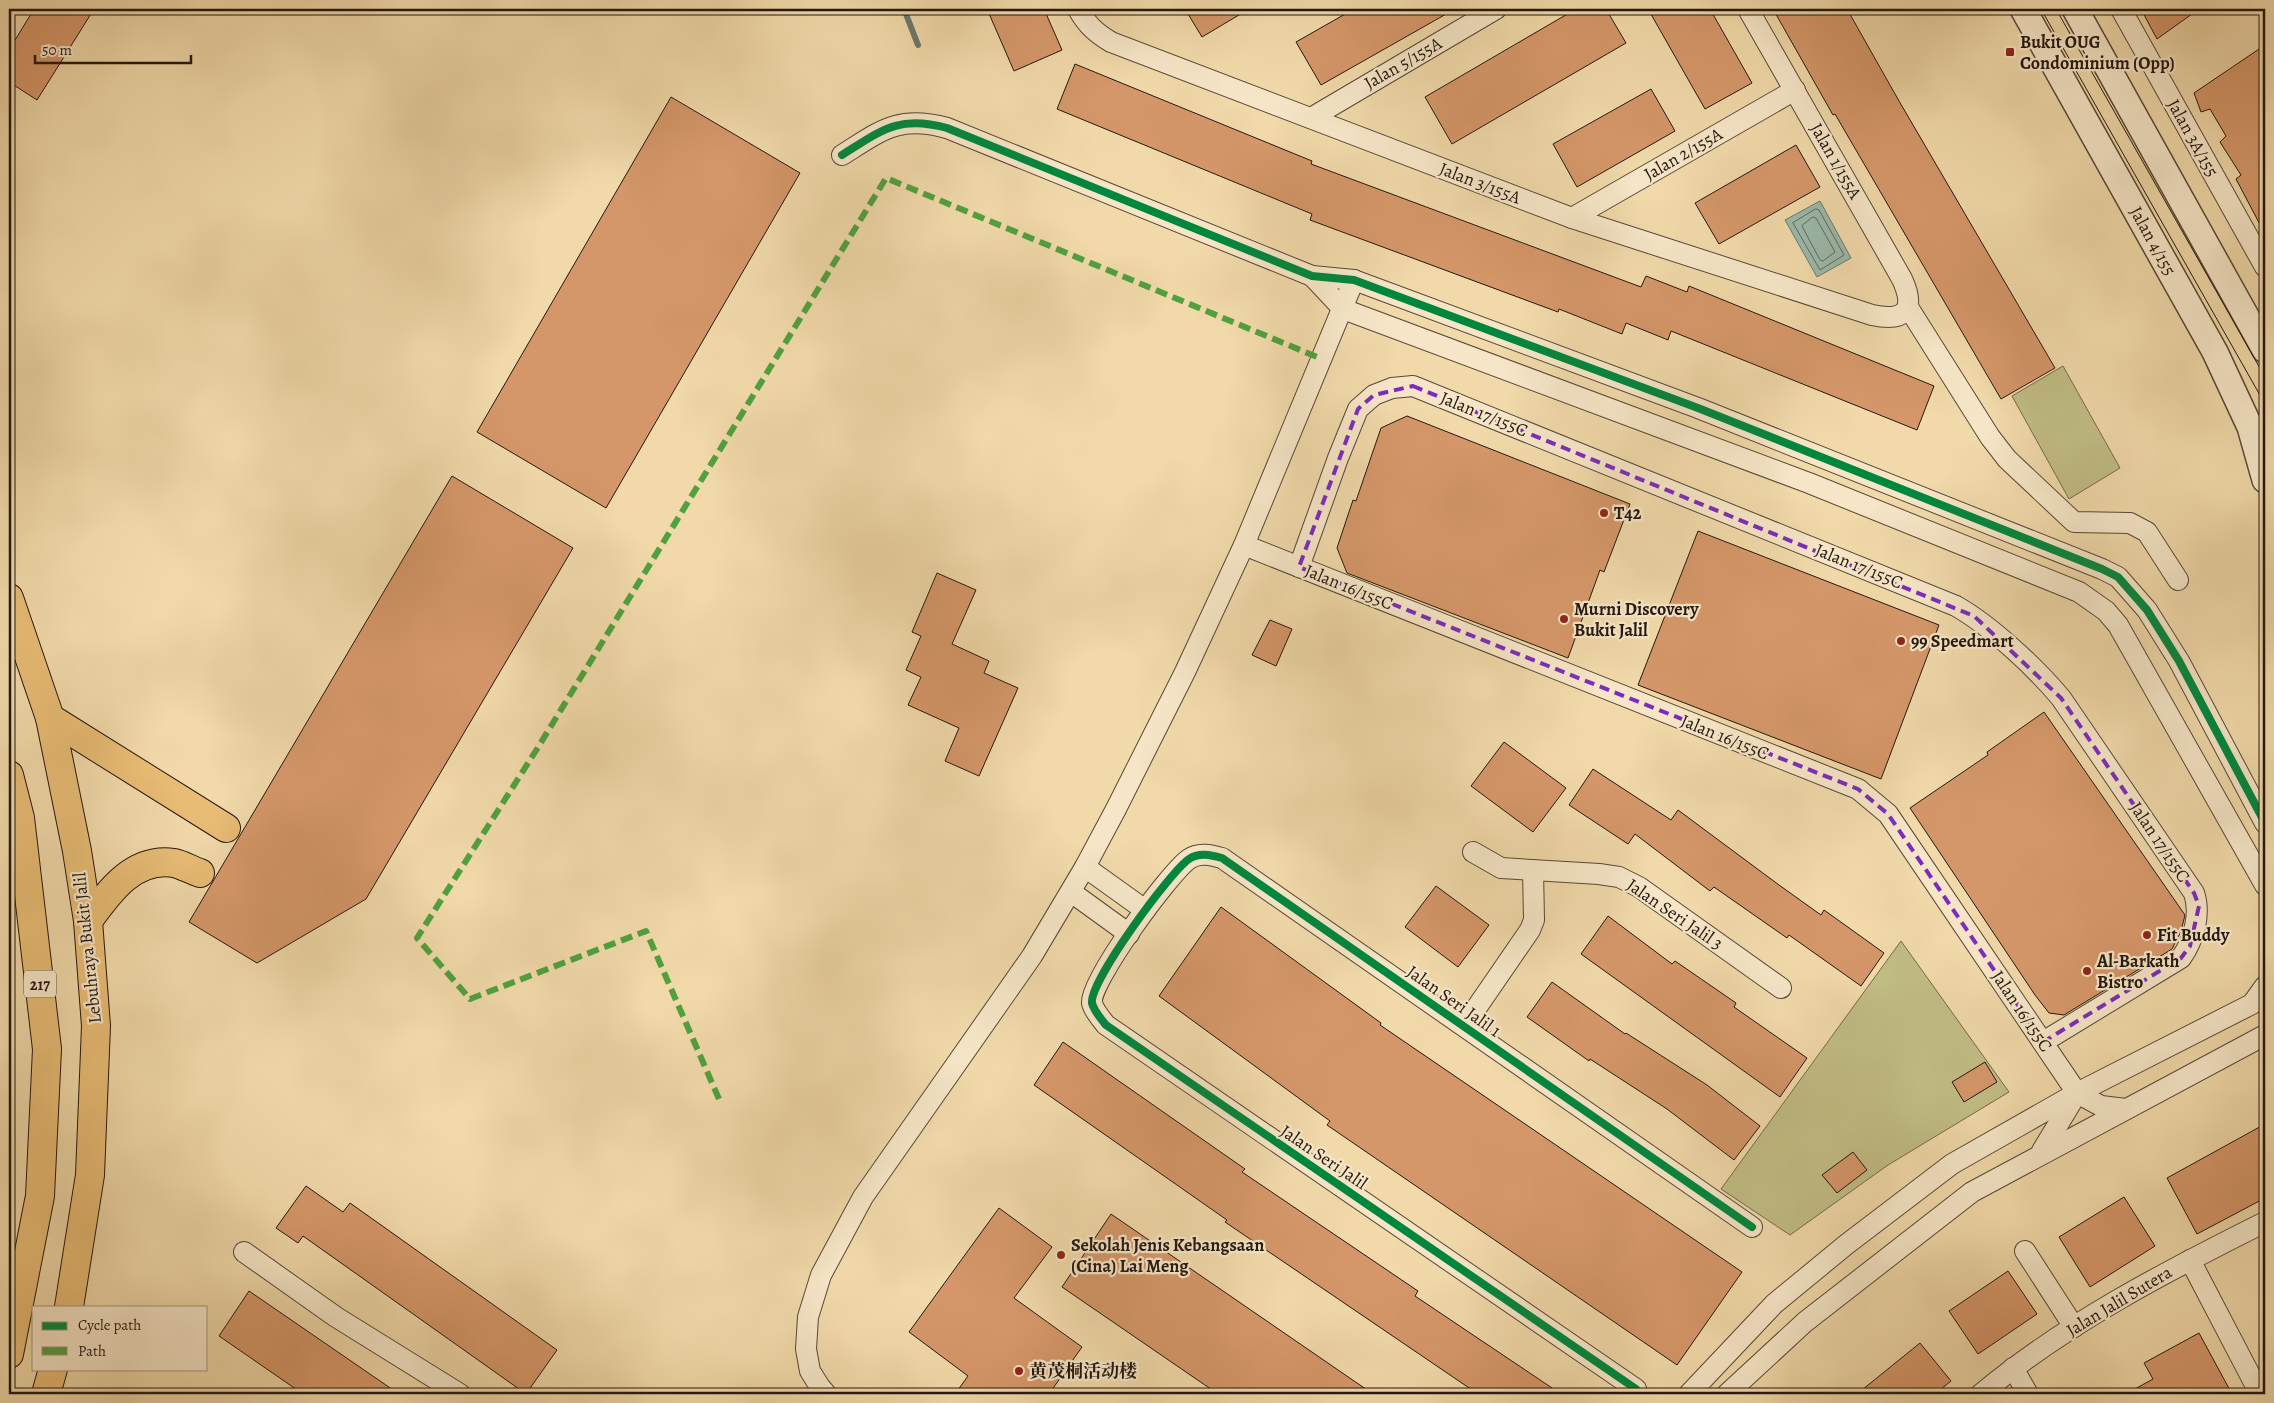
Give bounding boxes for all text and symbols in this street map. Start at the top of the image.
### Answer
place label: Bukit OUG Condominium (Opp) [2020,30,2175,75]
street label: Jalan 5/155A [1360,31,1447,95]
scale bar [35,32,191,64]
text: 50 m [42,40,72,60]
marker: Bukit OUG Condominium (Opp) [2004,46,2016,58]
street label: Jalan 3A/155 [2162,95,2224,181]
street label: Jalan 1/155A [1805,119,1868,204]
street label: Jalan 2/155A [1640,122,1727,186]
street label: Jalan 3/155A [1436,156,1525,210]
street label: Jalan 4/155 [2124,202,2182,280]
street label: Jalan 17/155C [1437,386,1531,442]
place label: T42 [1614,501,1642,525]
marker: T42 [1598,507,1610,519]
street label: Jalan 17/155C [1812,538,1906,594]
street label: Jalan 16/155C [1301,558,1397,616]
place label: Murni Discovery Bukit Jalil [1574,597,1699,642]
marker: Murni Discovery Bukit Jalil [1558,613,1570,625]
place label: 99 Speedmart [1911,629,2014,653]
marker: 99 Speedmart [1895,635,1907,647]
street label: Jalan 16/155C [1677,708,1773,766]
street label: Jalan 17/155C [2124,797,2196,887]
street label: Lebuhraya Bukit Jalil [67,871,107,1025]
street label: Jalan Seri Jalil 3 [1622,873,1728,955]
place label: Fit Buddy [2157,923,2230,947]
marker: Fit Buddy [2141,929,2153,941]
place label: Al-Barkath Bistro [2096,949,2180,994]
street label: Jalan Seri Jalil 1 [1402,960,1506,1042]
marker: Al-Barkath Bistro [2081,965,2093,977]
street label: Jalan 16/155C [1986,966,2058,1056]
road number: 217 [24,971,56,998]
street label: Jalan Seri Jalil [1276,1119,1373,1195]
place label: Sekolah Jenis Kebangsaan (Cina) Lai Meng [1071,1233,1264,1278]
marker: Sekolah Jenis Kebangsaan (Cina) Lai Meng [1055,1249,1067,1261]
street label: Jalan Jalil Sutera [2062,1260,2177,1342]
legend [32,1306,208,1370]
text: Cycle path [78,1315,141,1335]
text: Path [78,1341,106,1361]
place label: 黄茂桐活动楼 [1029,1359,1137,1383]
marker: 黄茂桐活动楼 [1013,1365,1025,1377]

